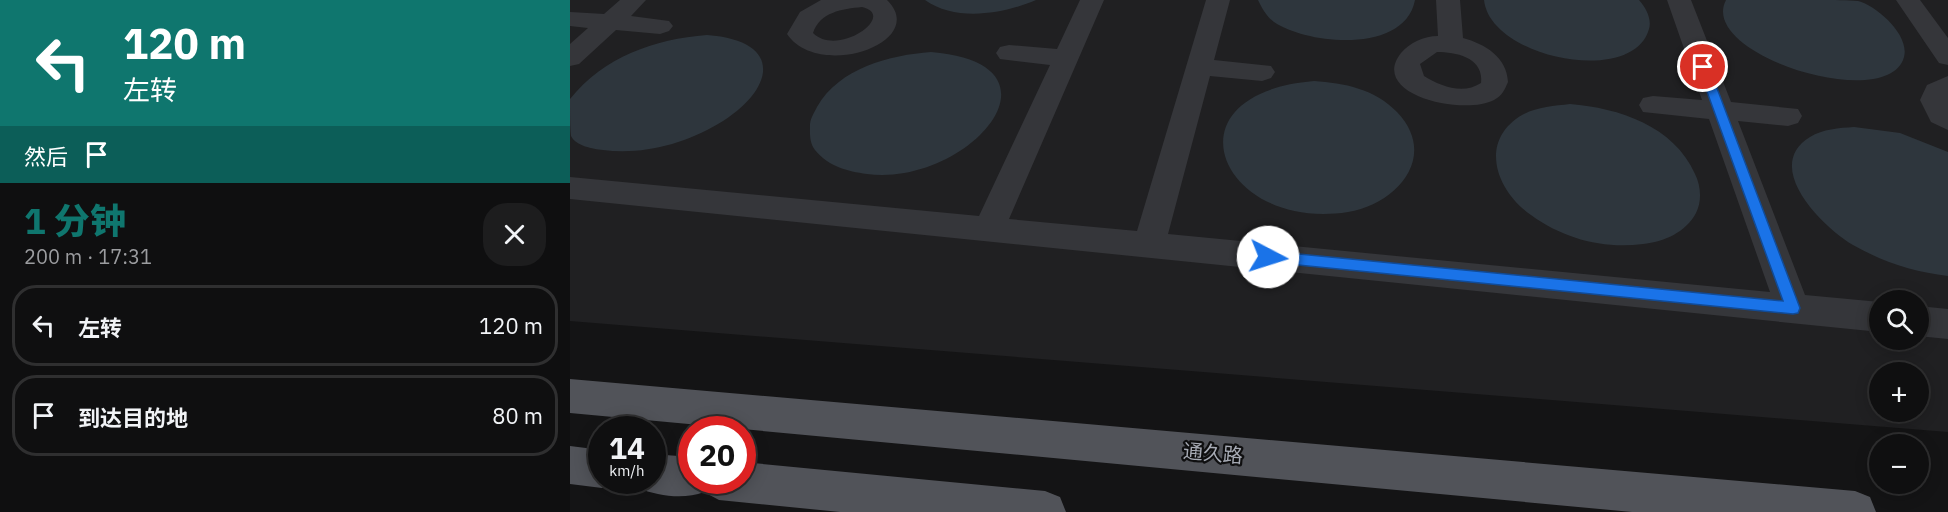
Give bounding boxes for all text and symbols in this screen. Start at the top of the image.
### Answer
text: 120 m [123,16,246,71]
icon: left [24,24,102,102]
pin [1677,41,1728,92]
icon: arrive [1686,50,1719,83]
text: 左转 [123,72,177,107]
icon: arrive [80,138,113,171]
text: 然后 [24,142,68,171]
text: 1 分钟 [24,197,126,244]
button: close [483,203,546,266]
position arrow [1236,225,1300,289]
text: 200 m · 17:31 [24,243,152,270]
map controls [1869,290,1929,494]
button: search [1869,290,1929,350]
icon: left [27,309,60,342]
text: 120 m [479,311,543,340]
text: 左转 [78,313,122,342]
button: + [1869,362,1929,422]
icon: arrive [27,399,60,432]
text: 80 m [492,401,543,430]
text: 到达目的地 [78,403,188,432]
speed limit sign: 20 [678,416,756,494]
text: 14 [609,428,645,467]
button: − [1869,434,1929,494]
street label: 通久路 [1182,437,1244,469]
text: km/h [609,461,645,480]

